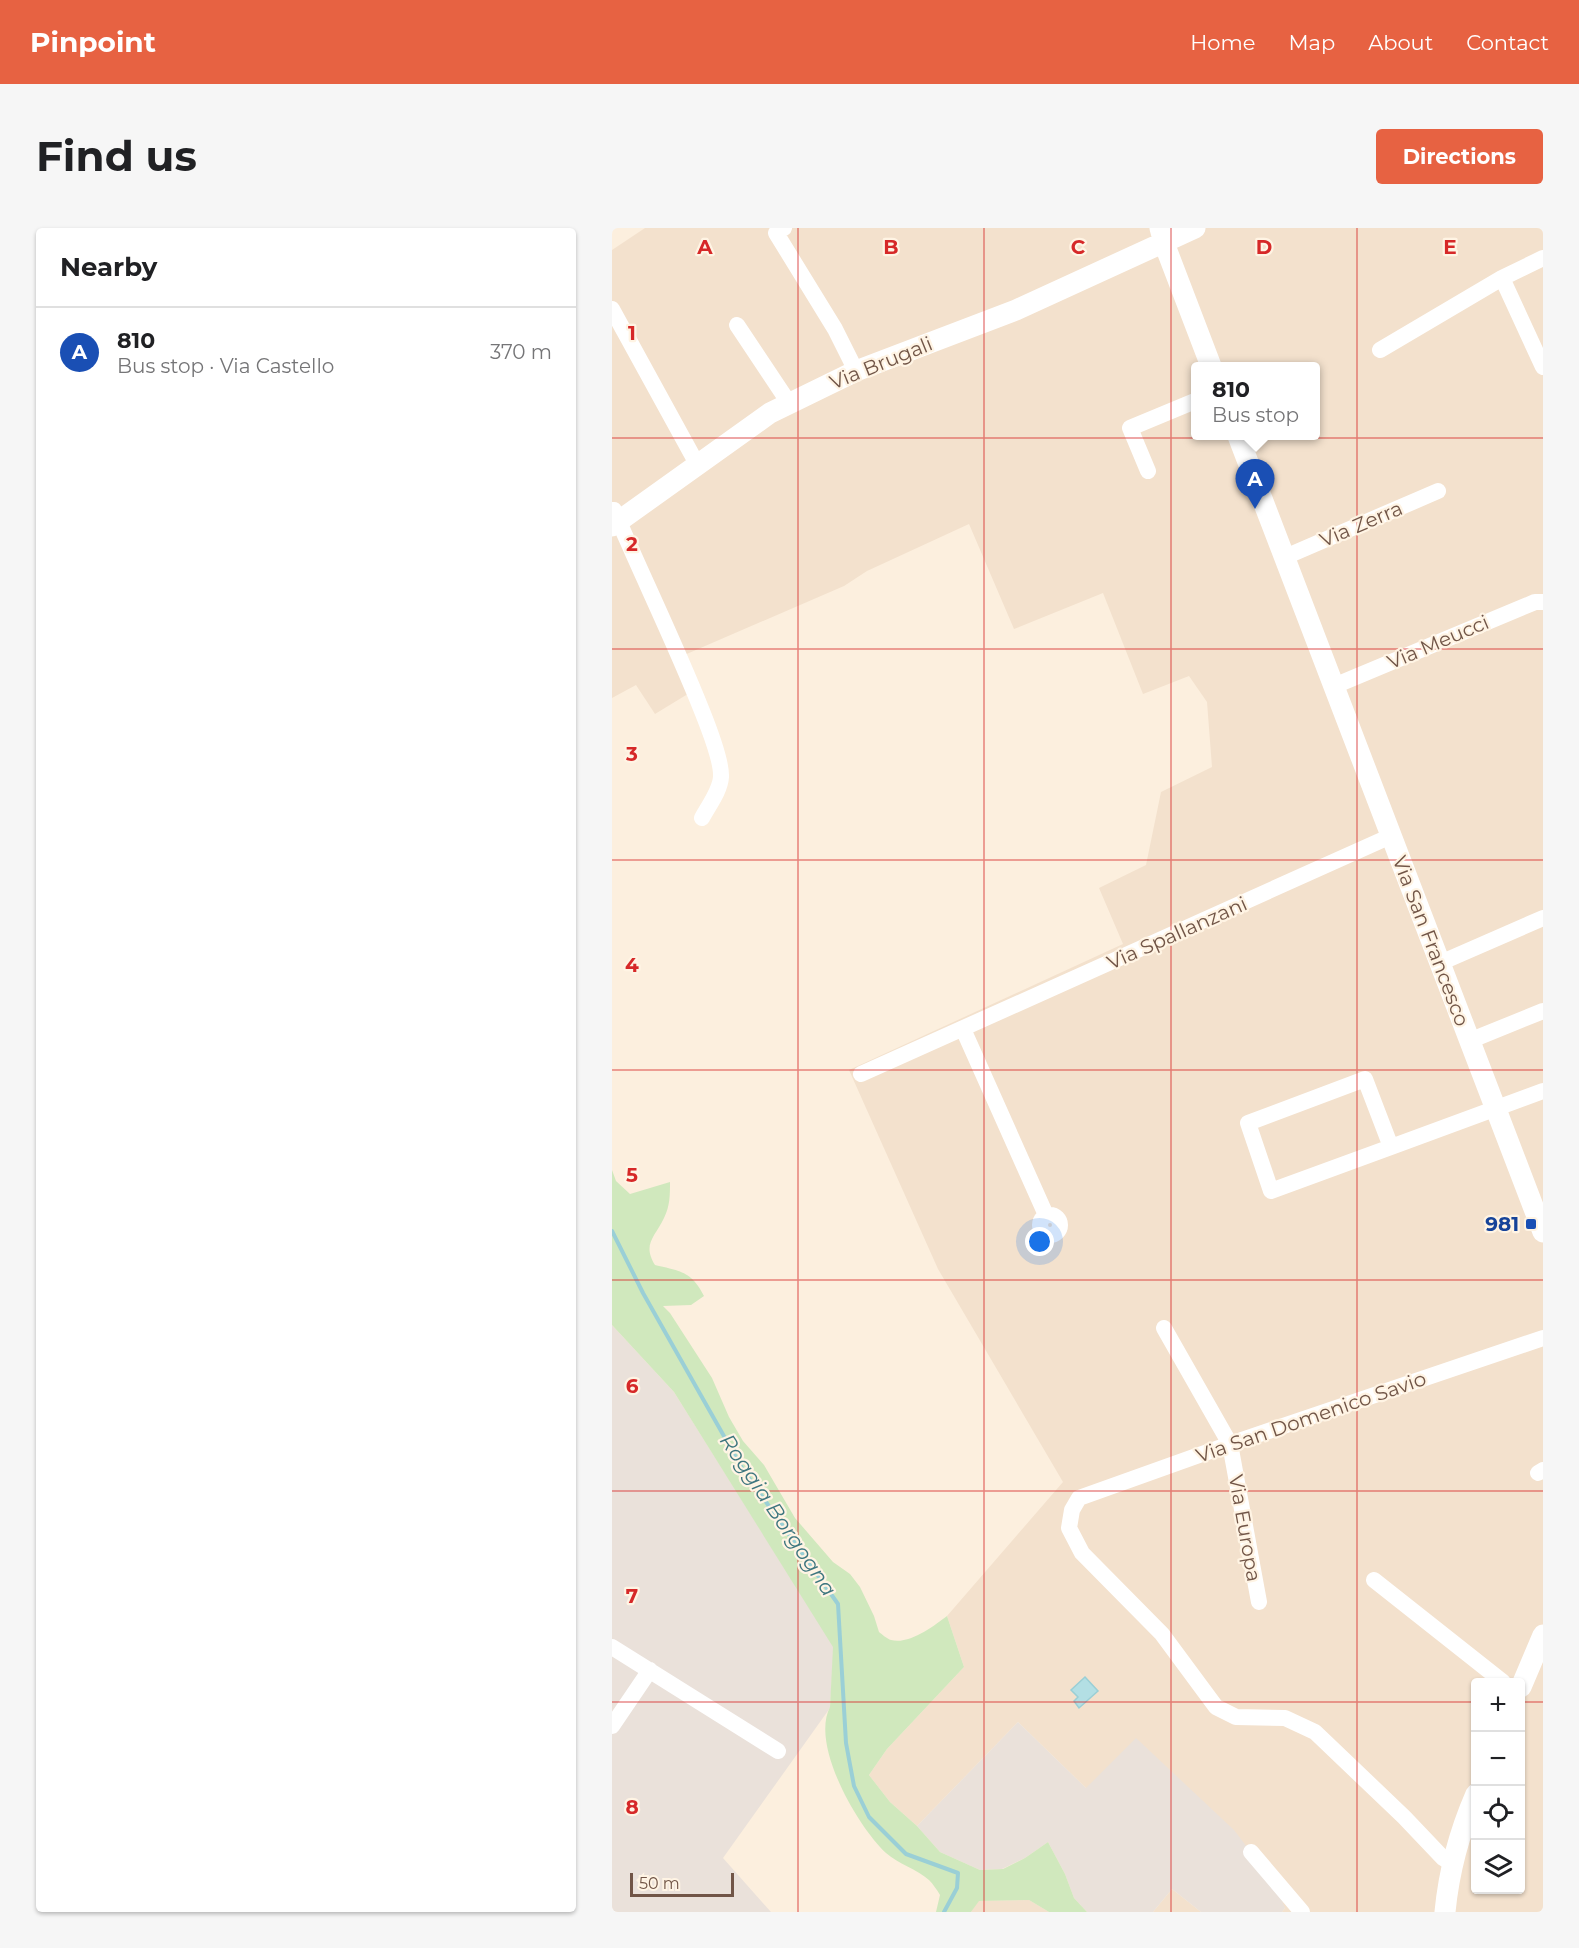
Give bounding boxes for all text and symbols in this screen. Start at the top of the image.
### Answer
text: Pinpoint [30,25,156,59]
text: Home [1190,30,1255,55]
text: Map [1288,30,1335,55]
text: About [1368,30,1433,55]
text: Contact [1466,30,1549,55]
button: Directions [1376,129,1543,184]
text: Find us [36,130,197,182]
text: A [696,235,713,259]
text: B [883,235,899,259]
text: C [1071,235,1086,259]
text: D [1256,235,1272,259]
text: E [1443,235,1457,259]
text: Nearby [60,251,157,283]
text: 1 [628,321,636,345]
text: 810 [117,327,155,354]
street label: Via Brugali [826,331,936,395]
text: A [72,340,87,364]
text: 370 m [490,340,552,364]
text: Bus stop · Via Castello [117,354,334,378]
popup [1191,362,1320,440]
text: 810 [1212,376,1250,403]
text: Bus stop [1212,403,1299,427]
pin: A [1236,460,1274,509]
street label: Via Zerra [1316,496,1406,552]
text: 2 [626,532,638,556]
street label: Via Meucci [1384,610,1492,674]
text: 3 [625,742,638,766]
street label: Via San Francesco [1387,852,1475,1030]
street label: Via Spallanzani [1103,891,1251,975]
text: 4 [625,953,639,977]
text: 5 [626,1163,638,1187]
place label: 981 [1485,1212,1519,1236]
marker: 981 [1524,1217,1538,1231]
your location [1025,1227,1054,1256]
street label: Via San Domenico Savio [1193,1366,1429,1468]
text: 6 [626,1374,639,1398]
water label: Roggia Borgogna [715,1429,842,1600]
street label: Via Europa [1224,1473,1266,1583]
text: 7 [626,1584,638,1608]
map controls [1471,1678,1525,1894]
button: + [1471,1678,1525,1732]
button: − [1471,1732,1525,1786]
button: locate [1471,1786,1525,1840]
text: 8 [625,1795,639,1819]
button: layers [1471,1840,1525,1894]
scale bar [630,1870,734,1898]
text: 50 m [639,1874,680,1893]

